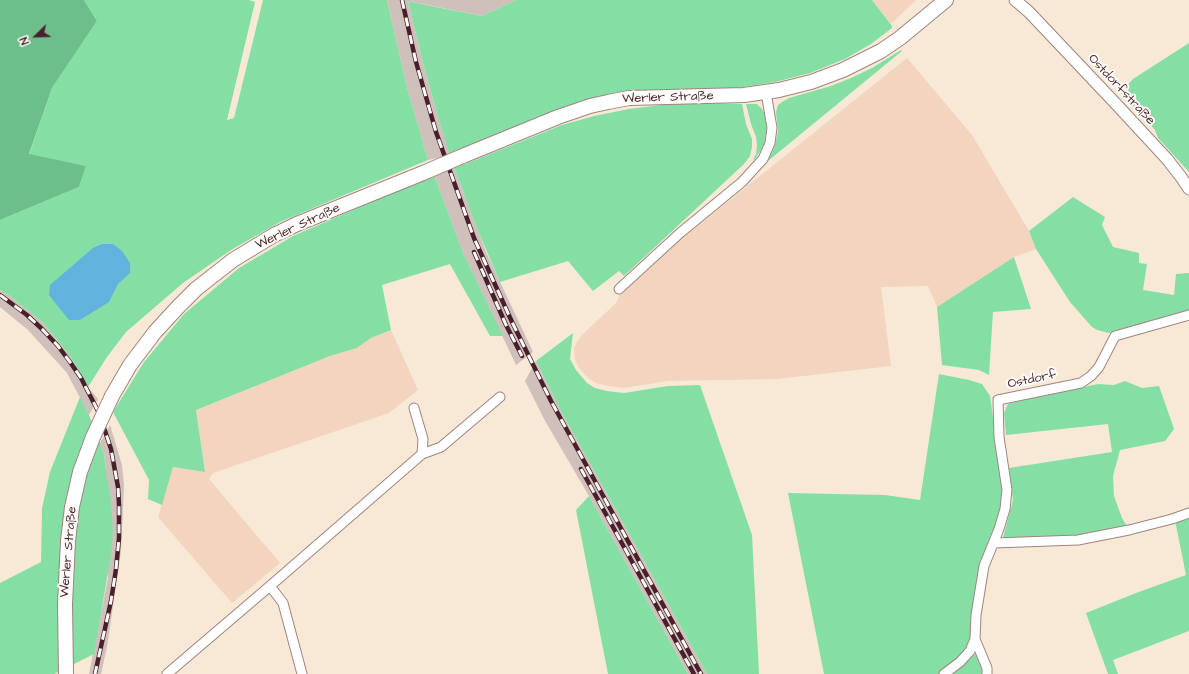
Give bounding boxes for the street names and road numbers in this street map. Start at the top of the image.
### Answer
street label: Ostdorfstraße [1084,51,1158,129]
street label: Werler Straße [622,89,714,107]
street label: Werler Straße [253,201,343,253]
street label: Ostdorf [1006,367,1058,393]
street label: Werler Straße [57,506,81,598]

